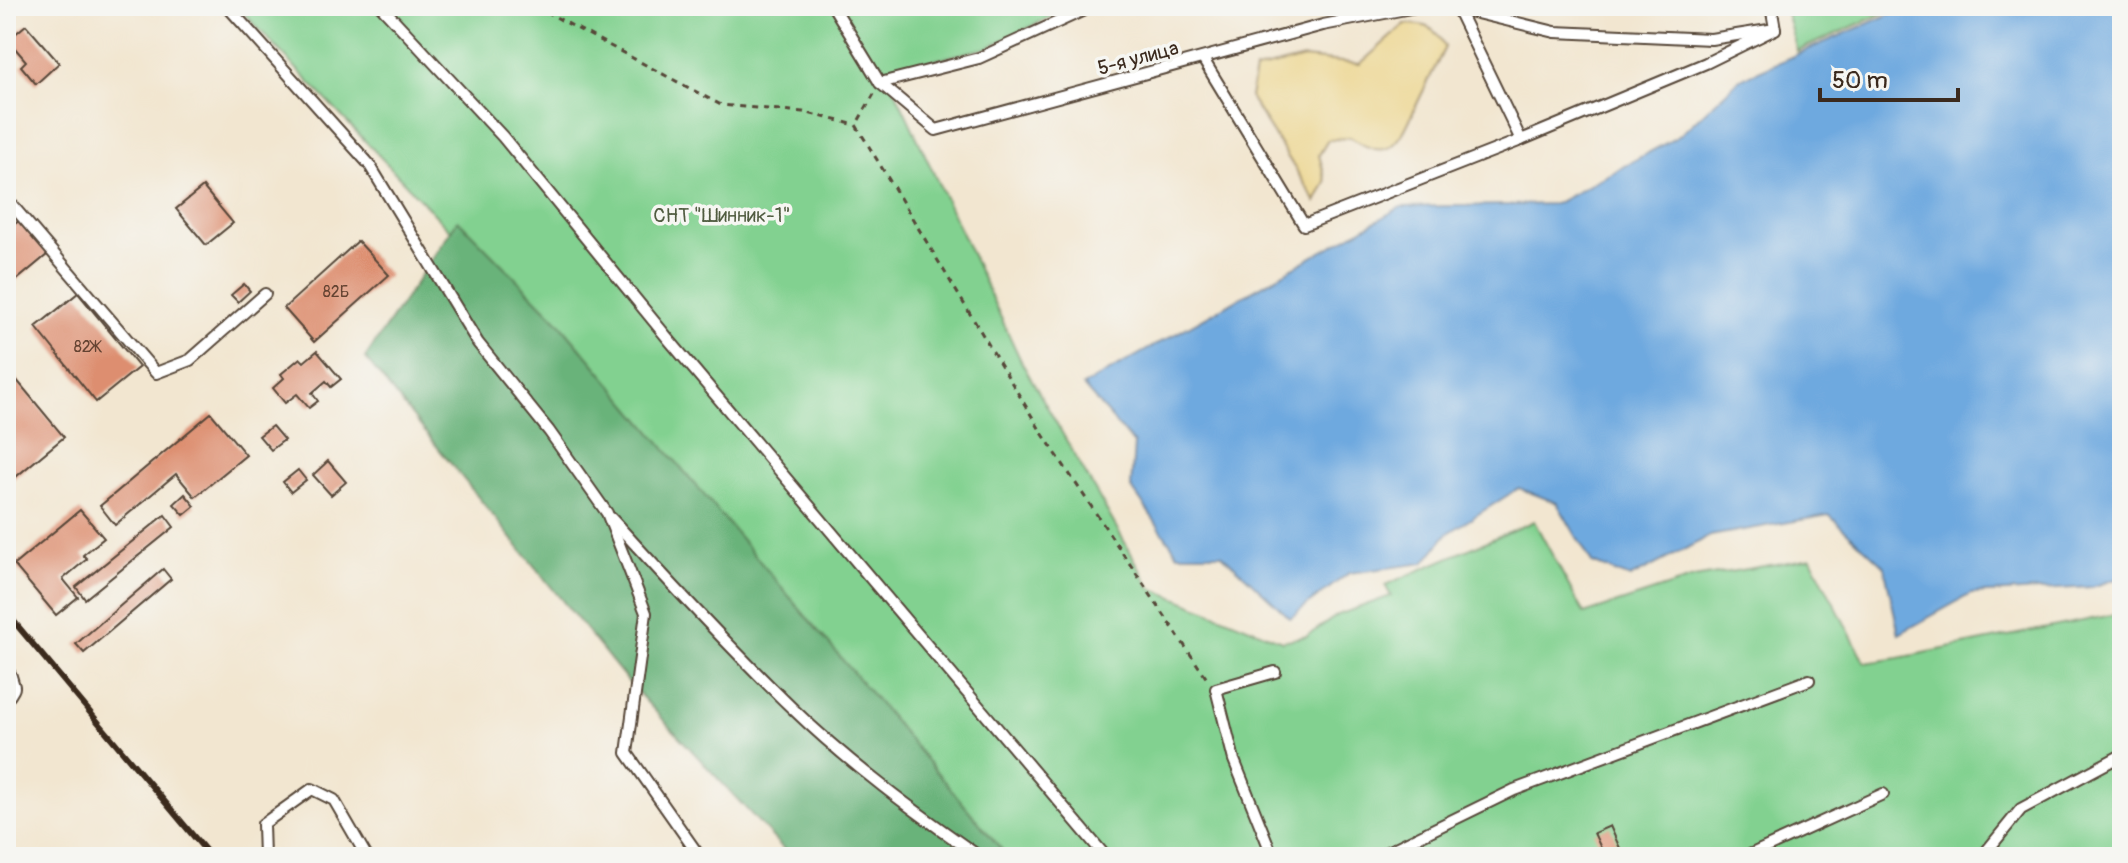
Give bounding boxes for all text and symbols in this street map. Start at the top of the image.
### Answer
street label: 5-я улица [1095,35,1181,81]
scale bar [1820,52,1958,102]
text: 50 m [1832,66,1888,95]
park label: СНТ "Шинник-1" [653,203,791,228]
house number: 82Б [323,282,349,302]
house number: 82Ж [74,337,103,357]

